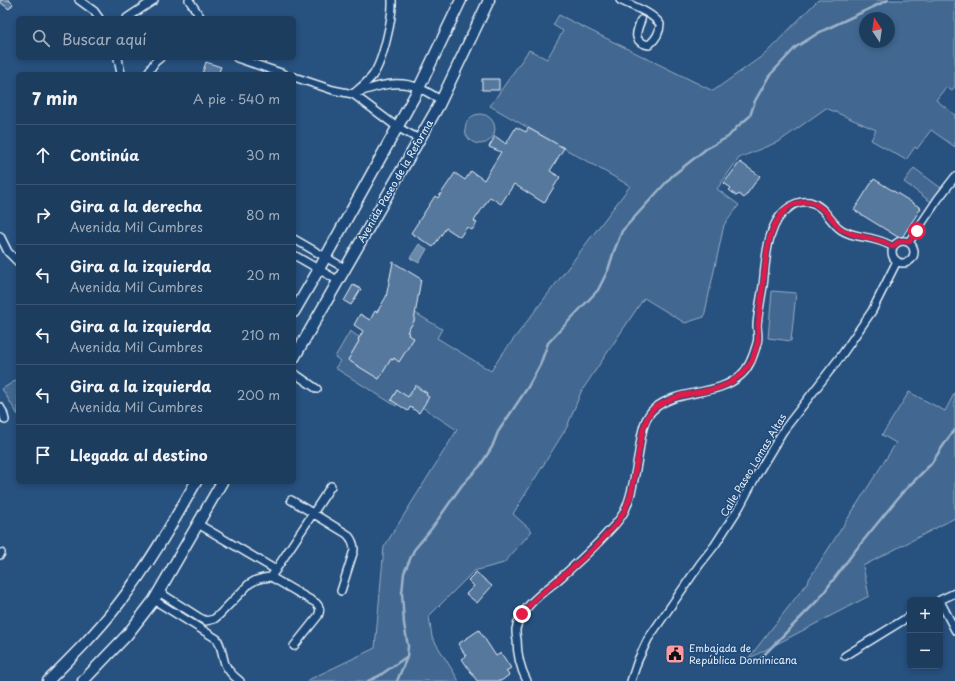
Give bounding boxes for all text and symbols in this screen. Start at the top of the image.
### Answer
north arrow [859,12,895,48]
search box [16,16,296,60]
icon: search [30,27,52,49]
text: Buscar aquí [62,27,146,50]
text: 7 min [32,85,78,111]
text: A pie · 540 m [193,89,280,108]
street label: Avenida Paseo de la Reforma [353,116,436,245]
text: Continúa [70,143,139,166]
icon: ahead [32,144,54,166]
text: 30 m [246,145,280,164]
text: Gira a la derecha [70,194,202,217]
icon: right [32,204,54,226]
text: 80 m [246,205,280,224]
text: Avenida Mil Cumbres [70,217,203,236]
route start [908,222,926,240]
text: Gira a la izquierda [70,254,211,277]
icon: left [32,264,54,286]
text: 20 m [246,265,280,284]
text: Avenida Mil Cumbres [70,277,203,296]
text: Gira a la izquierda [70,314,211,337]
icon: left [32,324,54,346]
text: 210 m [241,325,280,344]
text: Avenida Mil Cumbres [70,337,203,356]
text: Gira a la izquierda [70,374,211,397]
icon: left [32,384,54,406]
text: 200 m [237,385,280,404]
text: Avenida Mil Cumbres [70,397,203,416]
street label: Calle Paseo Lomas Altas [716,410,789,519]
text: Llegada al destino [70,443,208,466]
icon: arrive [32,444,54,466]
map controls [907,597,943,669]
button: + [907,597,943,633]
route end [513,605,531,623]
button: − [907,633,943,669]
place label: Embajada de República Dominicana [689,640,798,667]
public building icon: Embajada de República Dominicana [664,643,686,665]

